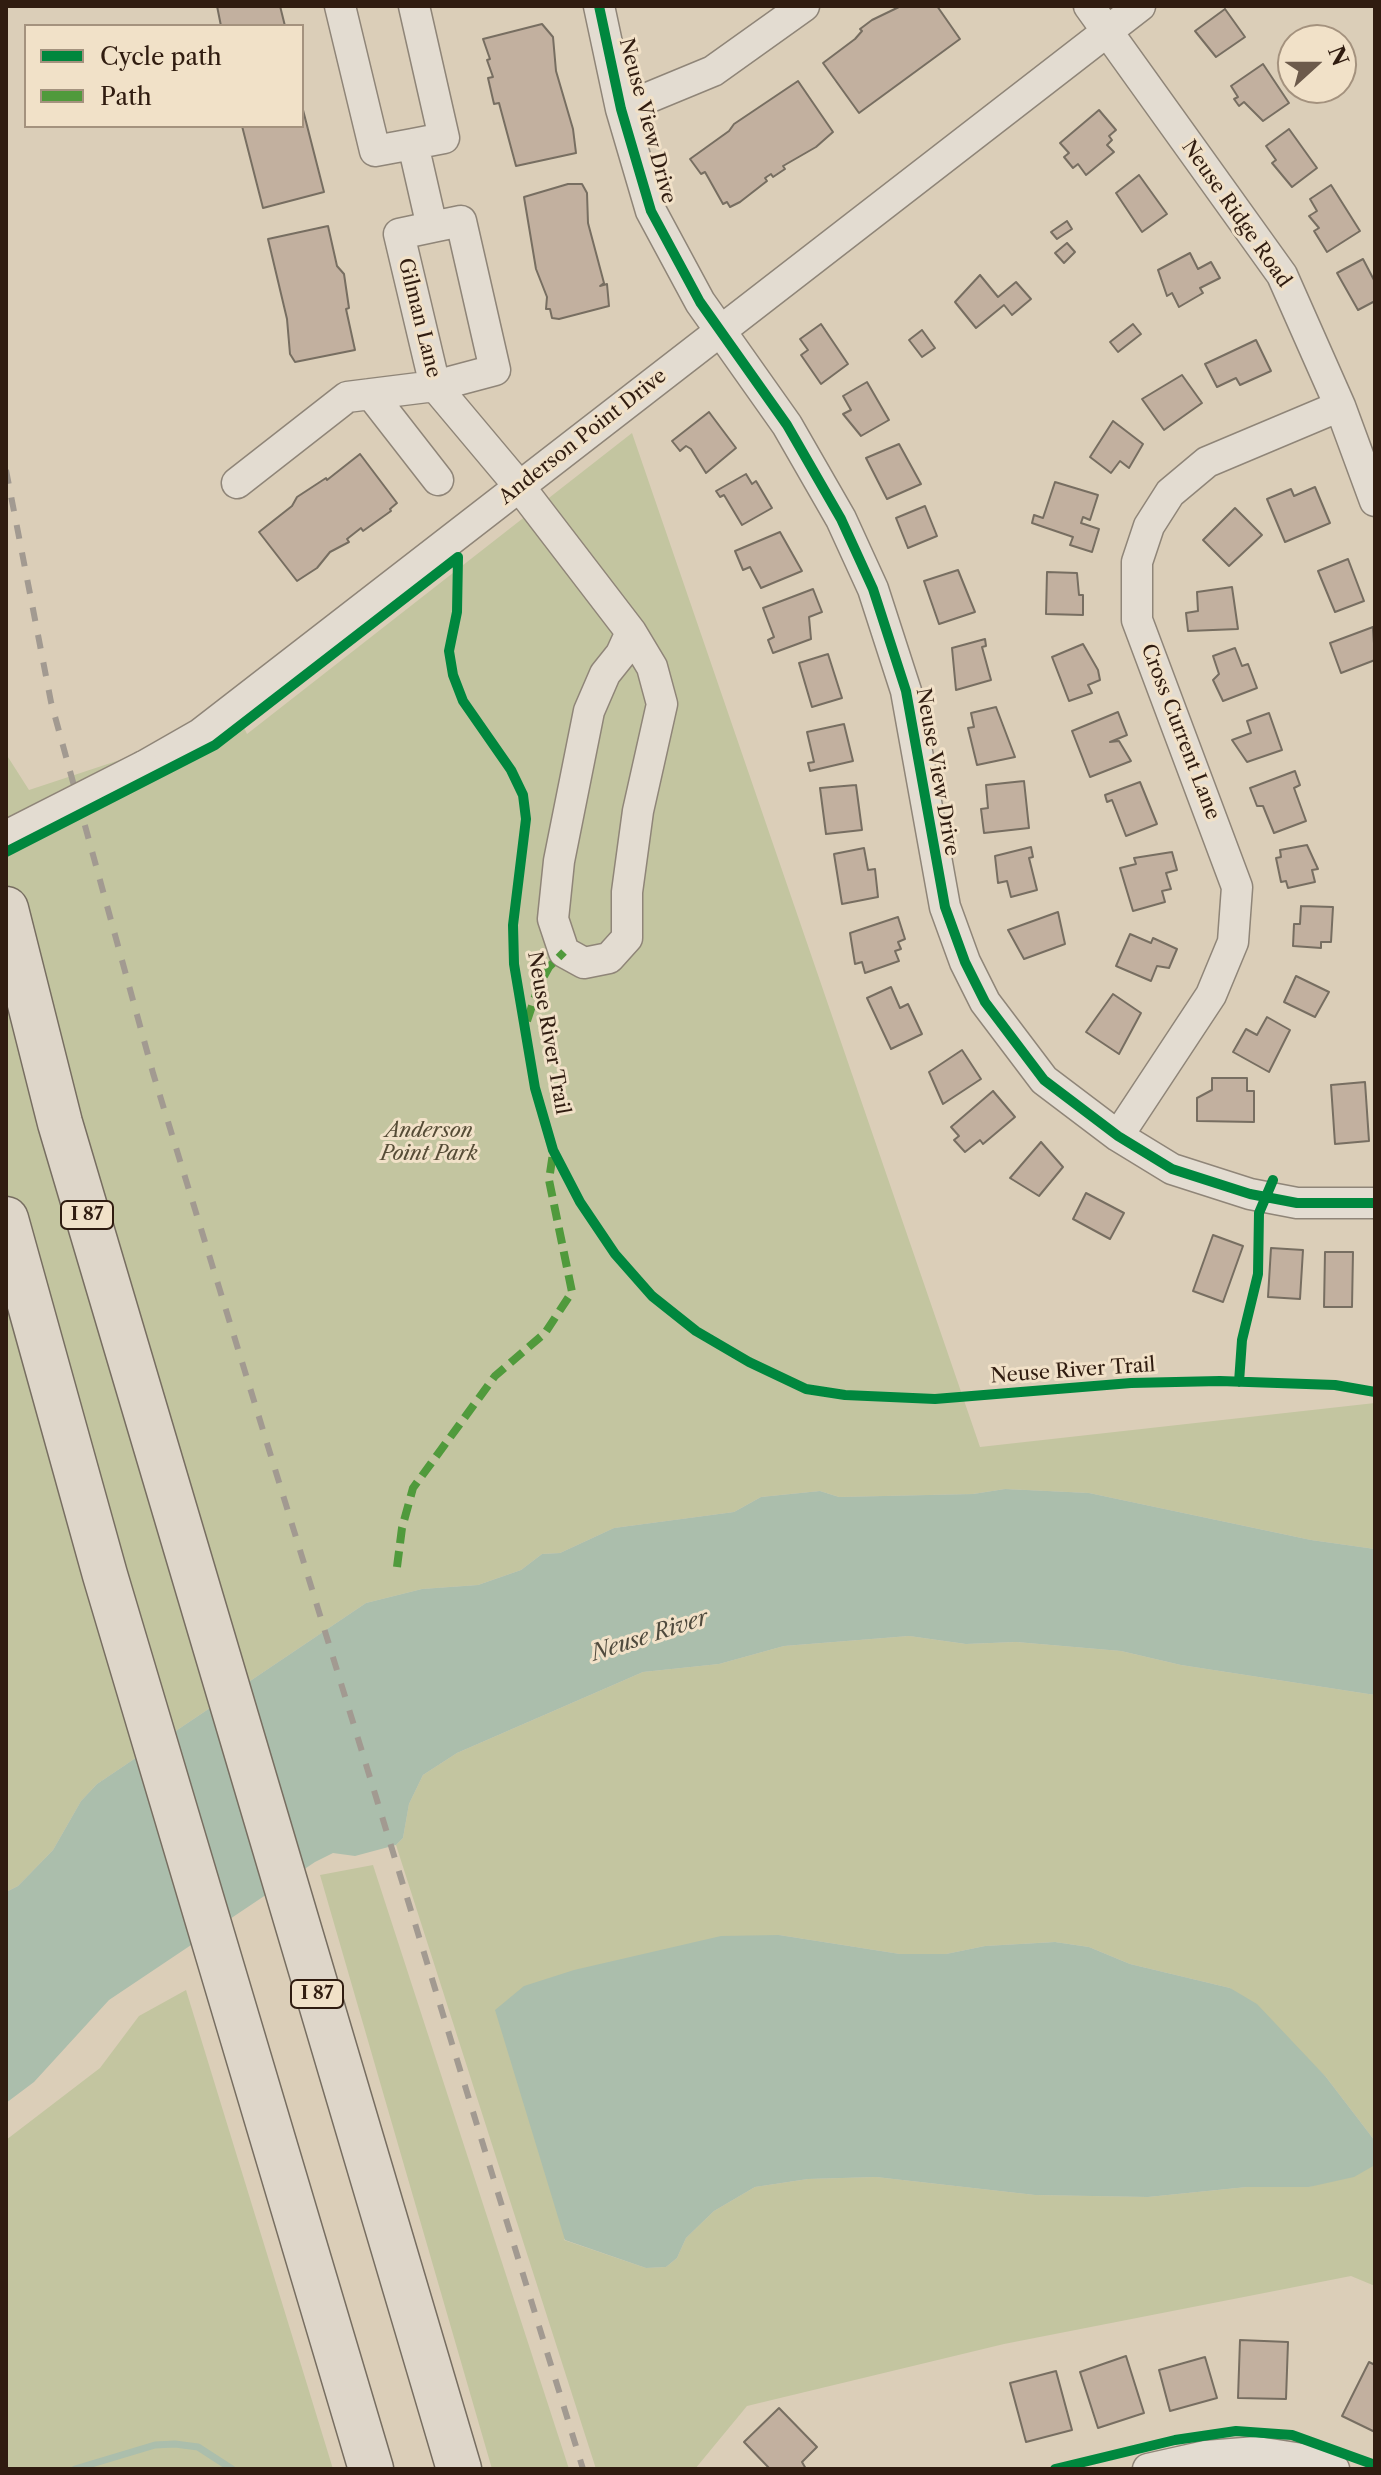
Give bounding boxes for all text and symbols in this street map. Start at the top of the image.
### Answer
legend [24,24,304,128]
north arrow [1277,24,1357,104]
street label: Neuse View Drive [613,36,681,206]
text: Cycle path [100,42,222,71]
text: N [1322,42,1354,70]
text: Path [100,82,152,111]
street label: Neuse Ridge Road [1176,136,1296,292]
street label: Gilman Lane [393,256,445,380]
street label: Anderson Point Drive [494,364,672,510]
street label: Cross Current Lane [1135,641,1225,823]
street label: Neuse View Drive [910,686,964,858]
street label: Neuse River Trail [522,950,574,1116]
park label: Anderson Point Park [380,1119,478,1166]
road number: I 87 [61,1201,113,1229]
street label: Neuse River Trail [990,1353,1156,1389]
water label: Neuse River [588,1605,712,1667]
road number: I 87 [291,1980,343,2008]

